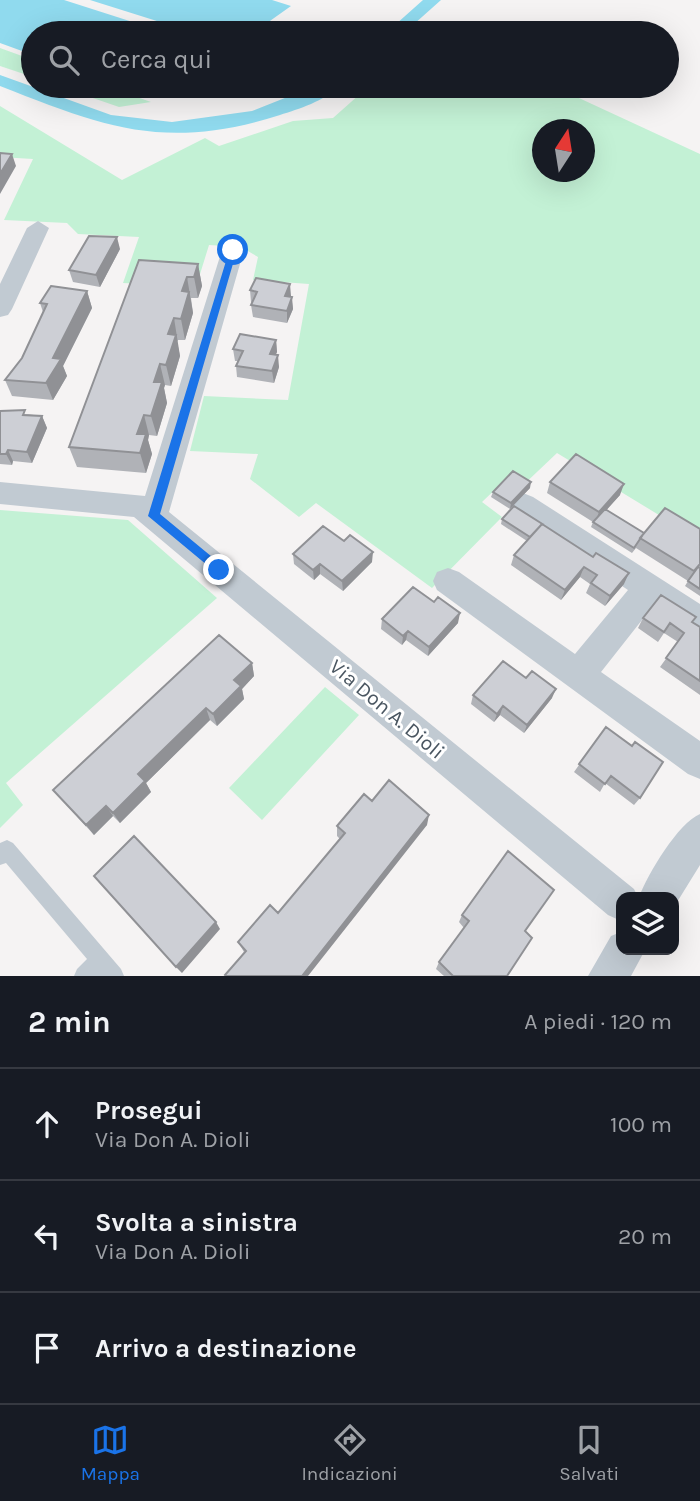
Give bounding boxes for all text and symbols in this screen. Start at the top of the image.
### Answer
search box [21,21,679,98]
icon: search [45,41,83,79]
text: Cerca qui [101,44,212,75]
north arrow [532,119,595,182]
route start [217,234,248,265]
route end [203,554,234,585]
street label: Via Don A. Dioli [325,654,449,764]
map controls [616,892,679,955]
button: layers [616,892,679,955]
text: 2 min [28,1004,111,1040]
text: A piedi · 120 m [524,1008,672,1035]
text: Prosegui [95,1095,202,1126]
icon: ahead [28,1105,66,1143]
text: 100 m [610,1111,672,1138]
text: Via Don A. Dioli [95,1126,251,1153]
text: Svolta a sinistra [95,1207,298,1238]
icon: left [28,1217,66,1255]
text: 20 m [618,1223,672,1250]
text: Via Don A. Dioli [95,1238,251,1265]
icon: arrive [28,1329,66,1367]
text: Arrivo a destinazione [95,1333,357,1364]
tab: Mappa [81,1421,140,1485]
tab: Indicazioni [301,1421,398,1485]
tab: Salvati [559,1421,619,1485]

